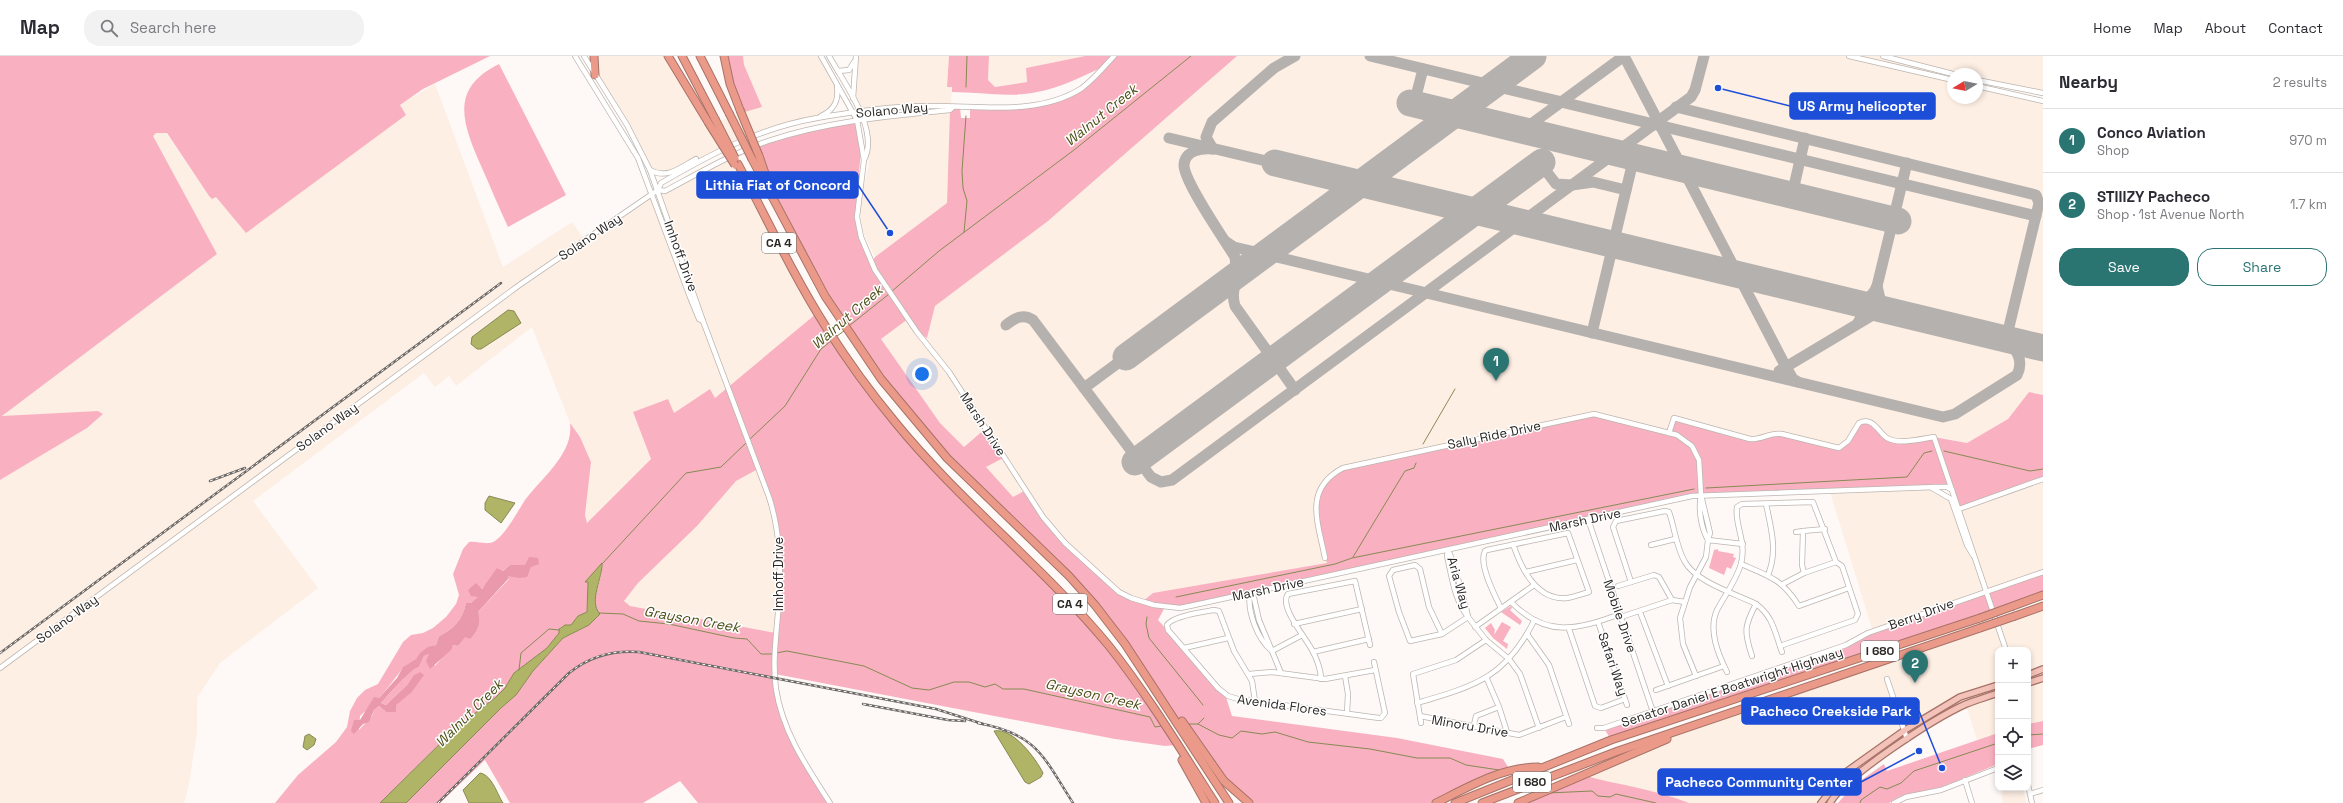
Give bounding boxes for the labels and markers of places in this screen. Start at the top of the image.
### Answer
callout: US Army helicopter [1790,93,1935,119]
callout: Lithia Fiat of Concord [697,172,858,198]
pin: 1 [1483,348,1509,381]
pin: 2 [1902,650,1928,683]
callout: Pacheco Creekside Park [1742,698,1919,724]
callout: Pacheco Community Center [1658,769,1861,795]

